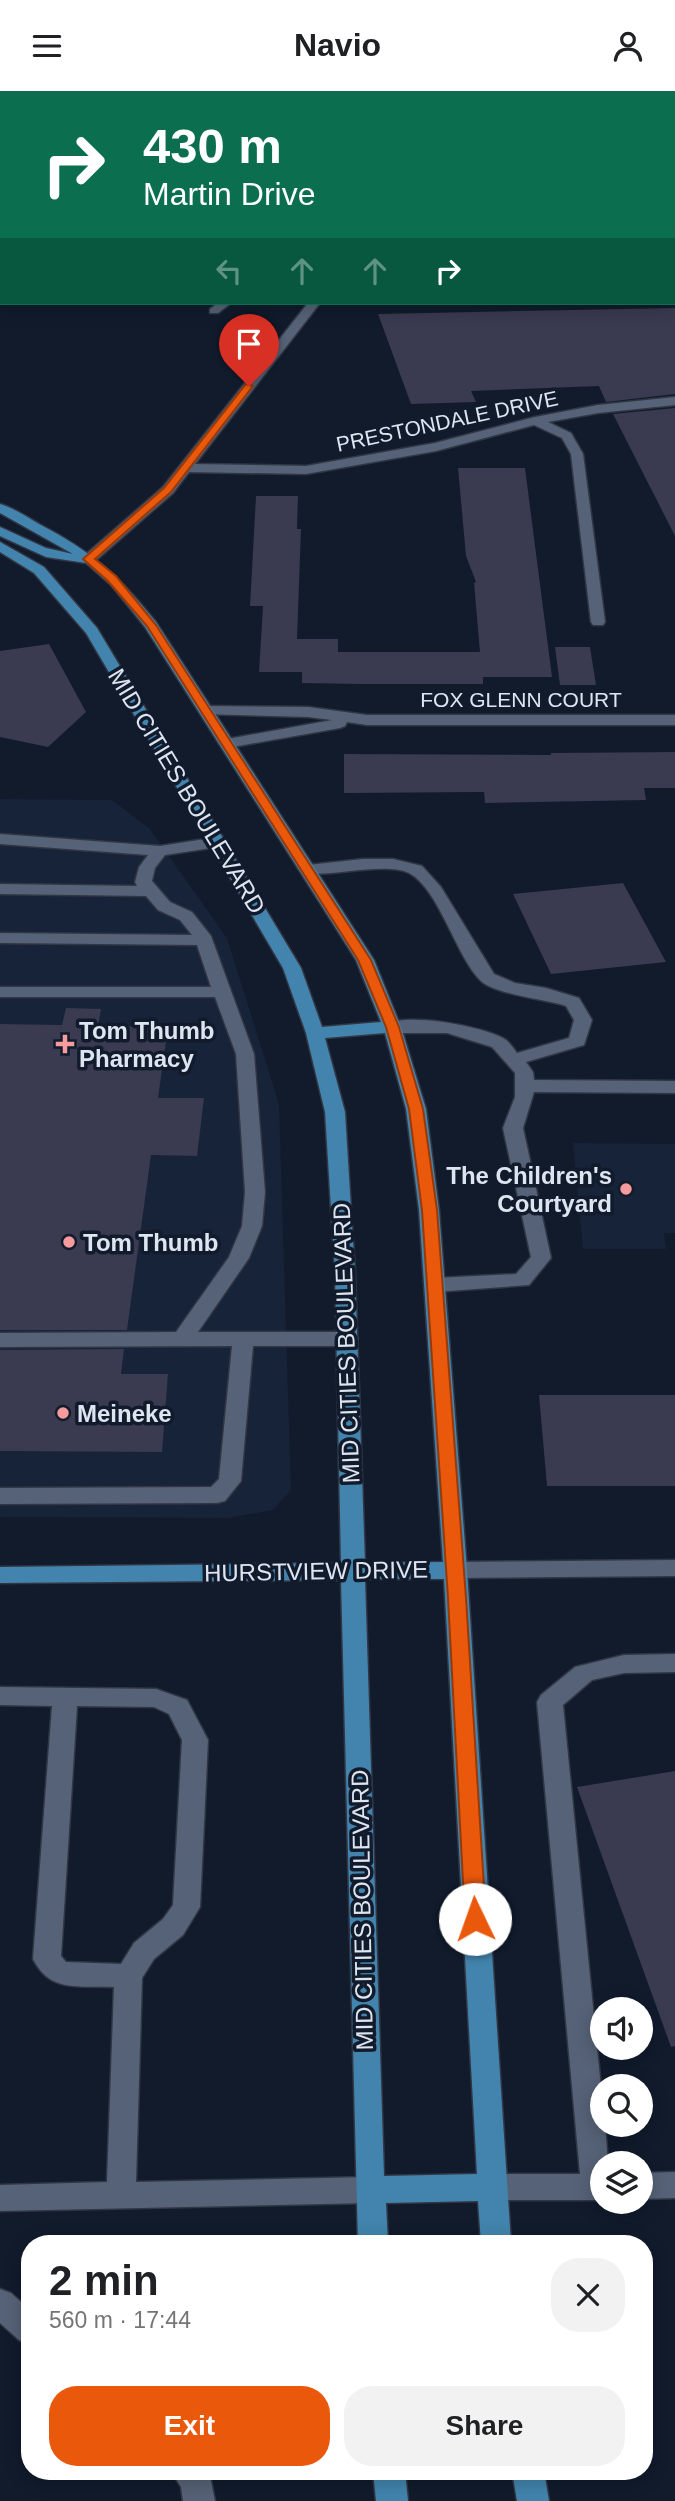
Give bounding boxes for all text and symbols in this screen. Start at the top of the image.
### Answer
icon: menu [28,27,66,65]
text: Navio [294,27,381,63]
icon: person [609,27,647,65]
icon: right [28,119,119,210]
text: 430 m [143,119,282,173]
text: Martin Drive [143,176,315,212]
icon: left [210,252,248,290]
icon: ahead [283,252,321,290]
icon: ahead [356,252,394,290]
icon: right [429,252,467,290]
pin [219,314,279,386]
icon: arrive [230,325,268,363]
street label: PRESTONDALE DRIVE [334,386,560,456]
street label: MID CITIES BOULEVARD [103,664,271,918]
street label: FOX GLENN COURT [420,688,622,711]
place label: Tom Thumb Pharmacy [79,1017,215,1072]
marker: Tom Thumb Pharmacy [57,1036,73,1052]
place label: The Children's Courtyard [446,1162,612,1217]
marker: The Children's Courtyard [618,1181,634,1197]
street label: MID CITIES BOULEVARD [328,1202,364,1484]
place label: Tom Thumb [83,1229,219,1256]
marker: Tom Thumb [61,1234,77,1250]
place label: Meineke [77,1400,172,1427]
marker: Meineke [55,1405,71,1421]
street label: HURSTVIEW DRIVE [204,1556,428,1586]
street label: MID CITIES BOULEVARD [346,1769,378,2051]
position arrow [438,1882,512,1956]
map controls [590,1997,653,2214]
button: sound [590,1997,653,2060]
button: search [590,2074,653,2137]
button: layers [590,2151,653,2214]
text: 2 min [49,2257,159,2304]
button: close [551,2258,625,2332]
text: 560 m · 17:44 [49,2307,191,2333]
button: Exit [49,2386,330,2466]
button: Share [344,2386,625,2466]

